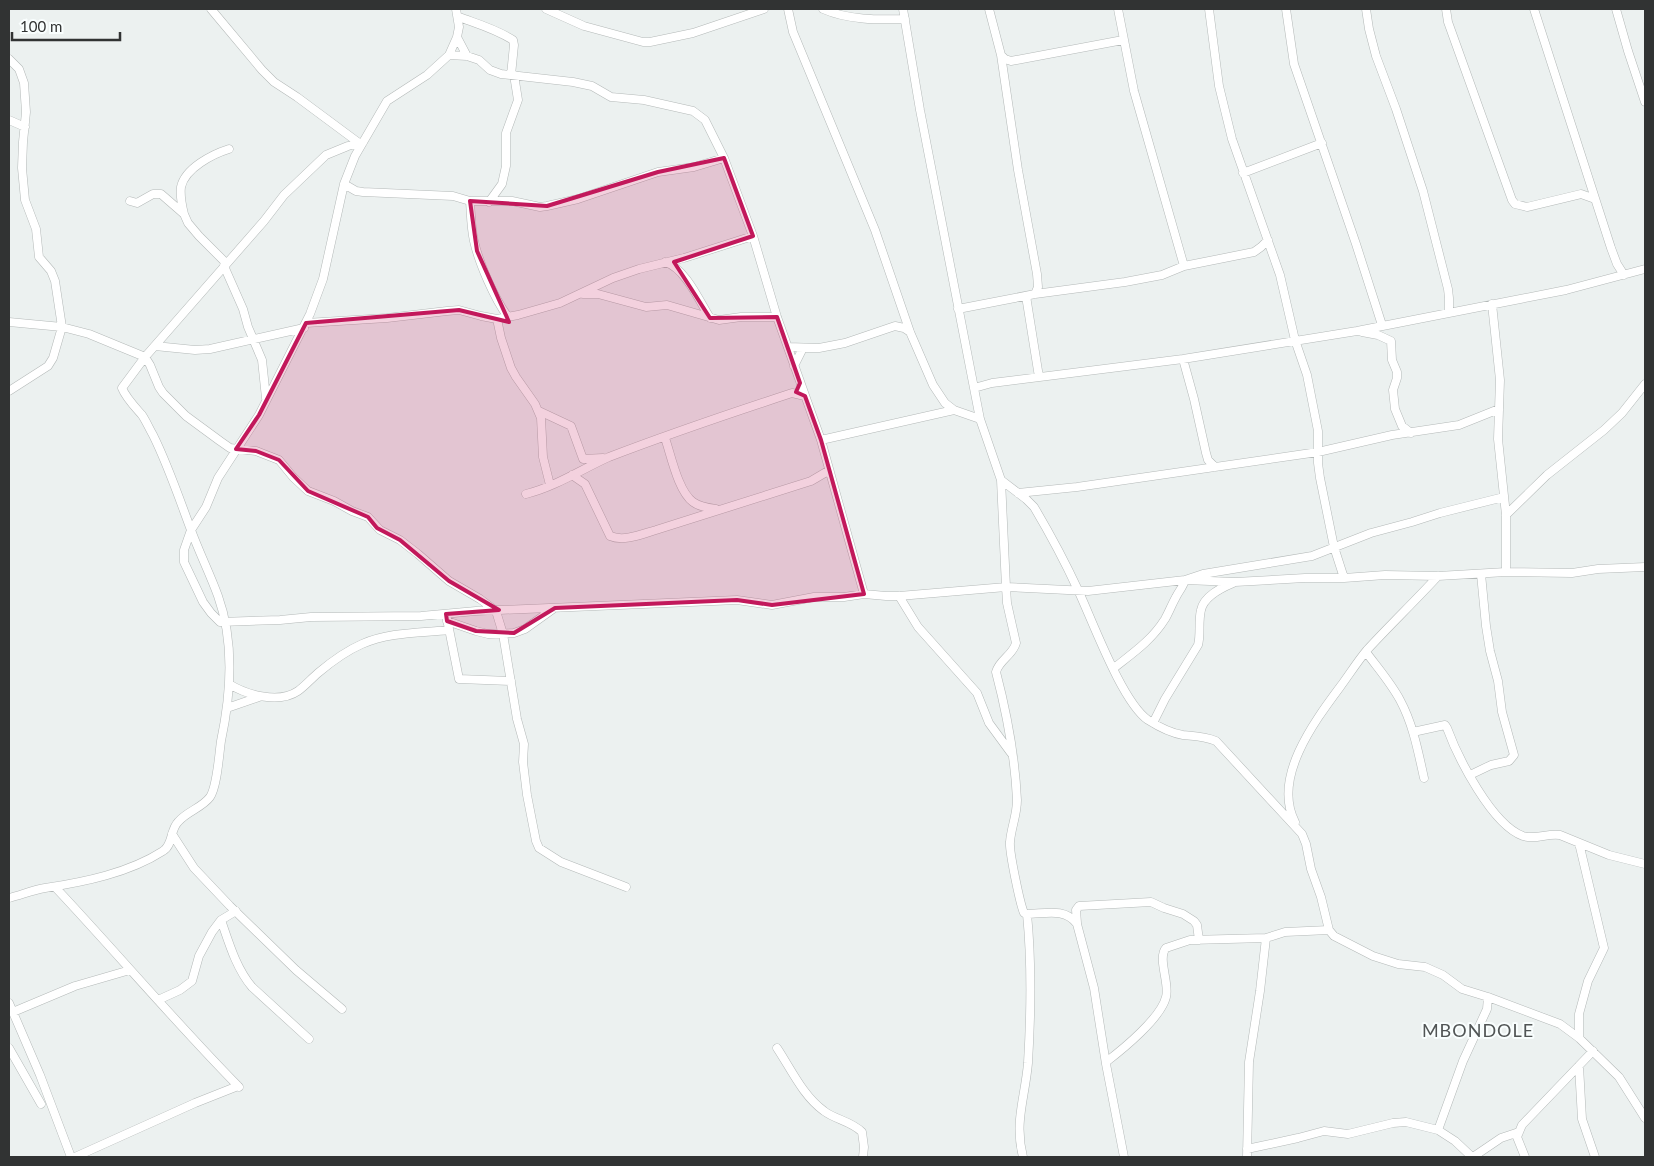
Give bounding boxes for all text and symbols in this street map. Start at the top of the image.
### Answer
scale bar [12,10,120,42]
text: 100 m [20,17,62,35]
district label: MBONDOLE [1422,1019,1534,1041]

